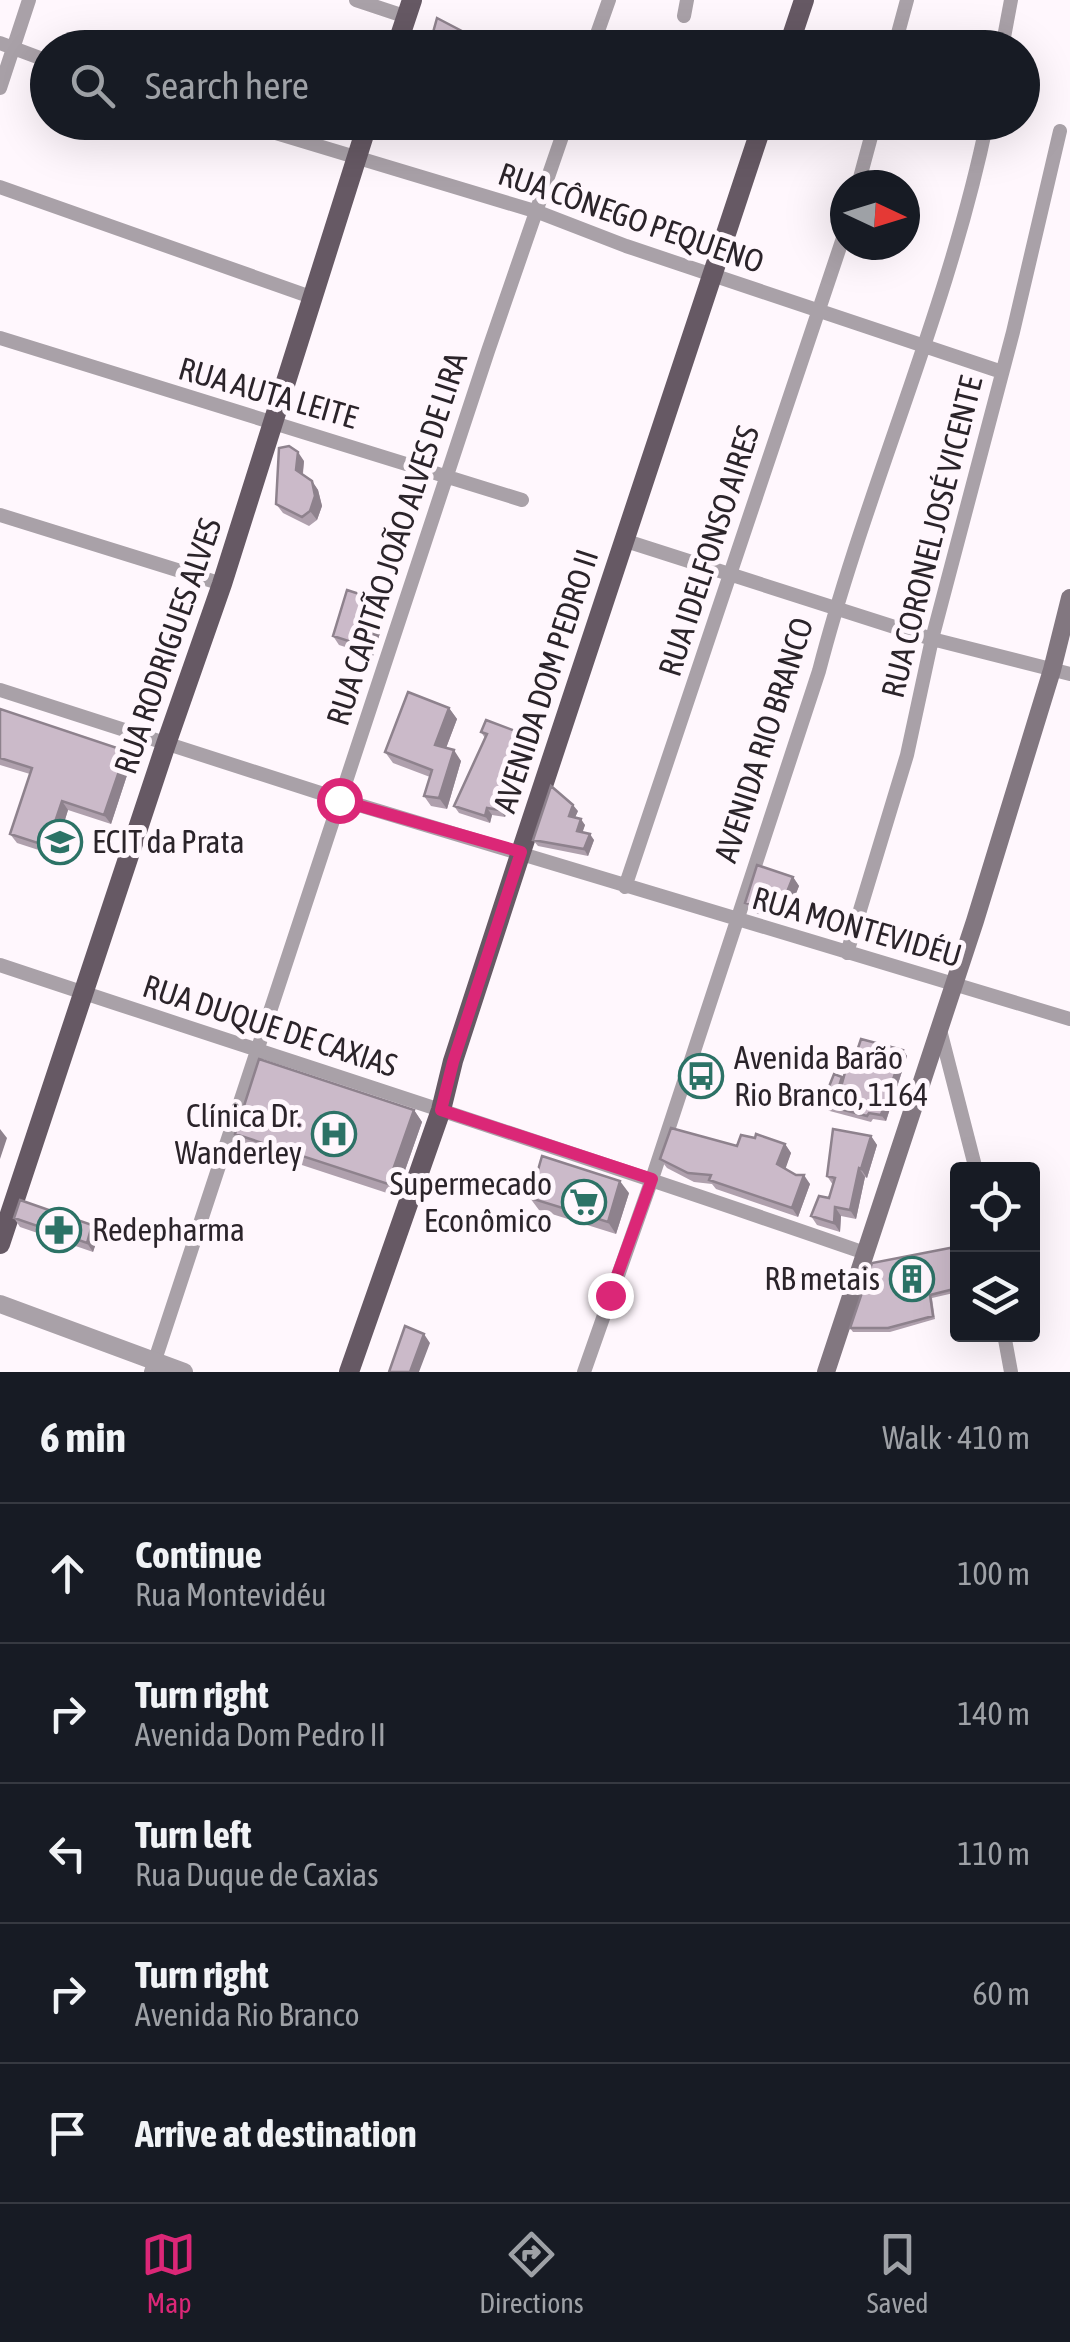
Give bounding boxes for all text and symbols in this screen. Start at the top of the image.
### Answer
search box [30,30,1040,140]
icon: search [65,58,120,113]
text: Search here [145,64,309,107]
street label: RUA CÔNEGO PEQUENO [494,155,769,280]
north arrow [830,170,920,260]
street label: RUA CAPITÃO JOÃO ALVES DE LIRA [319,348,474,730]
street label: RUA AUTA LEITE [175,349,362,436]
street label: RUA CORONEL JOSÉ VICENTE [874,372,989,701]
street label: RUA IDELFONSO AIRES [651,421,766,681]
street label: RUA RODRIGUES ALVES [106,513,229,778]
street label: AVENIDA DOM PEDRO II [486,545,605,817]
street label: AVENIDA RIO BRANCO [707,613,820,867]
route start [317,778,363,824]
school or university icon: ECIT da Prata [37,819,83,865]
place label: ECIT da Prata [92,823,245,860]
street label: RUA MONTEVIDÉU [748,879,966,974]
street label: RUA DUQUE DE CAXIAS [138,967,402,1084]
place label: Avenida Barão Rio Branco, 1164 [734,1039,928,1113]
bus stop icon: Avenida Barão Rio Branco, 1164 [678,1053,724,1099]
place label: Clínica Dr. Wanderley [175,1097,302,1171]
hospital icon: Clínica Dr. Wanderley [311,1111,357,1157]
map controls [950,1162,1040,1342]
button: locate [950,1162,1040,1252]
place label: Supermecado Econômico [390,1165,552,1239]
supermarket icon: Supermecado Econômico [561,1179,607,1225]
pharmacy icon: Redepharma [36,1207,82,1253]
place label: Redepharma [92,1211,245,1248]
button: layers [950,1252,1040,1342]
building icon: RB metais [889,1256,935,1302]
place label: RB metais [764,1260,880,1297]
route end [588,1273,634,1319]
text: 6 min [40,1413,126,1461]
text: Walk · 410 m [882,1419,1030,1456]
text: Continue [135,1533,262,1576]
icon: ahead [40,1546,95,1601]
text: 100 m [957,1555,1030,1592]
text: Rua Montevidéu [135,1576,327,1613]
text: Turn right [135,1673,269,1716]
icon: right [40,1686,95,1741]
text: 140 m [957,1695,1030,1732]
text: Avenida Dom Pedro II [135,1716,386,1753]
text: Turn left [135,1813,251,1856]
icon: left [40,1826,95,1881]
text: 110 m [957,1835,1030,1872]
text: Rua Duque de Caxias [135,1856,378,1893]
text: Turn right [135,1953,269,1996]
icon: right [40,1966,95,2021]
text: 60 m [972,1975,1030,2012]
text: Avenida Rio Branco [135,1996,359,2033]
icon: arrive [40,2106,95,2161]
text: Arrive at destination [135,2112,417,2155]
tab: Map [141,2227,196,2319]
tab: Directions [479,2227,584,2319]
tab: Saved [867,2227,929,2319]

